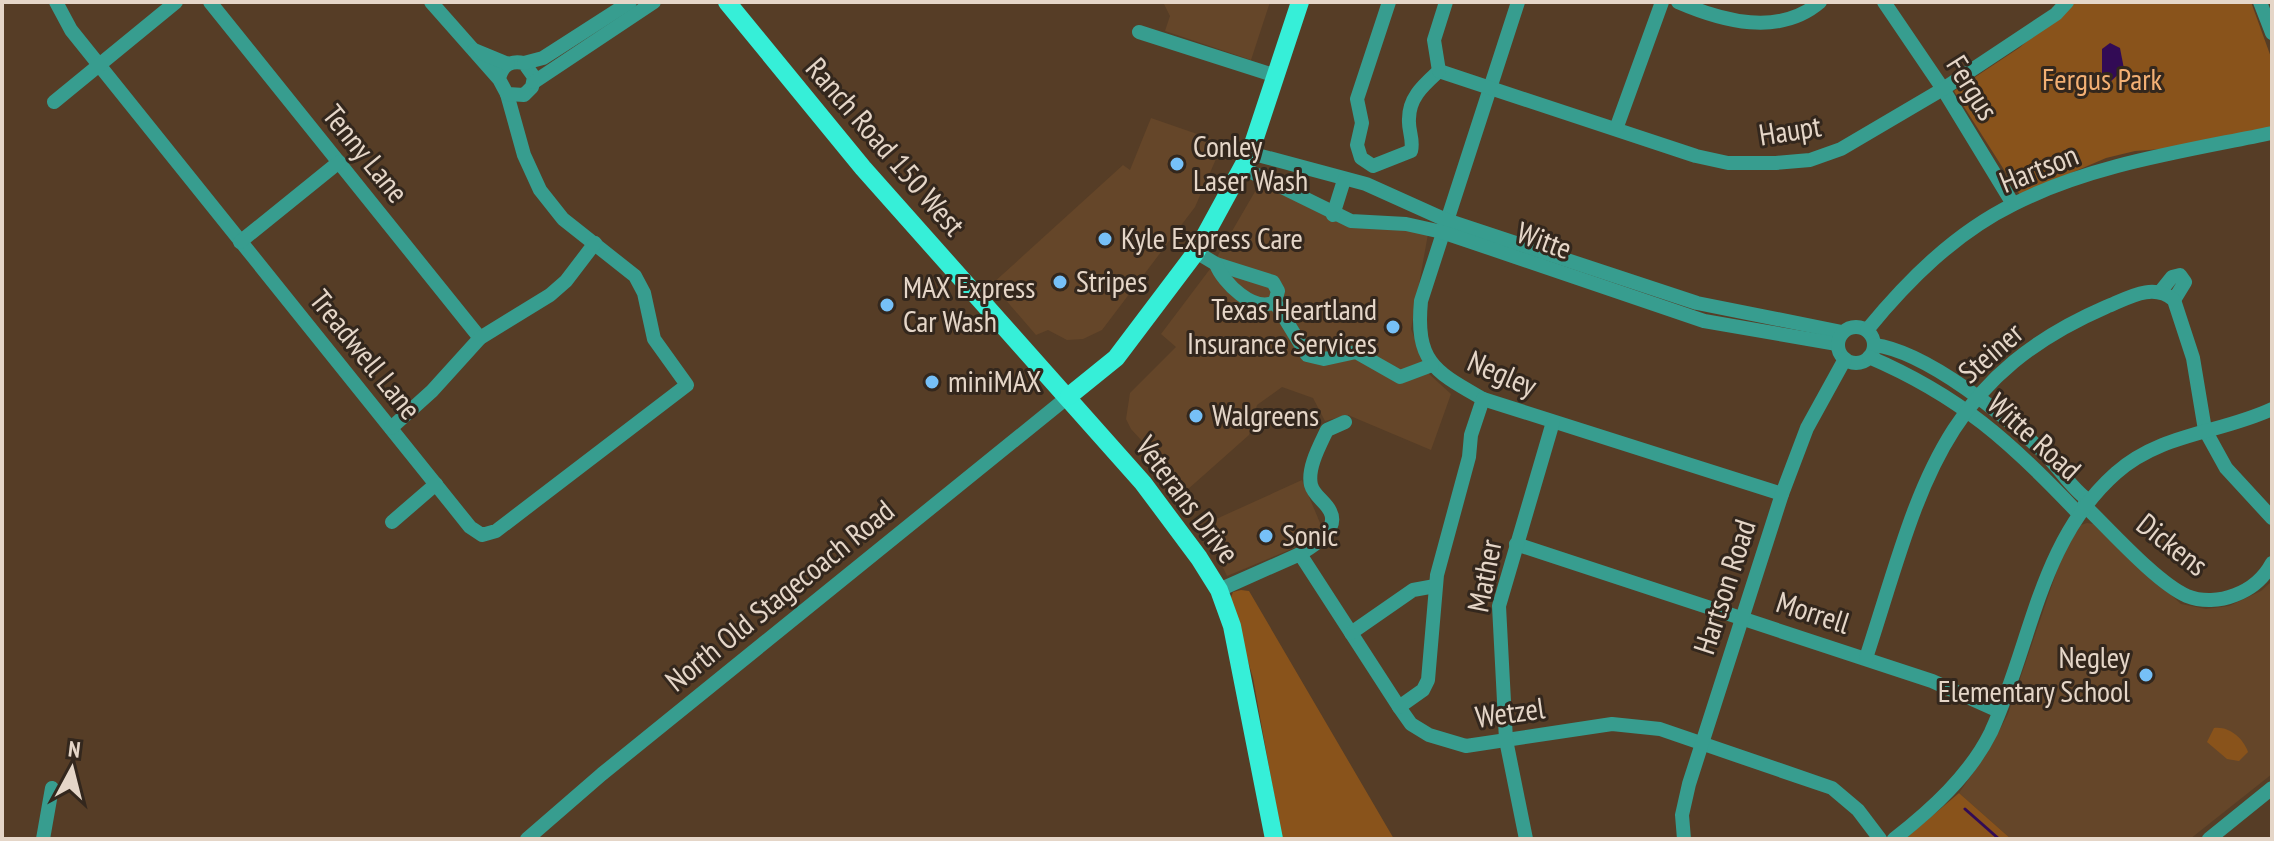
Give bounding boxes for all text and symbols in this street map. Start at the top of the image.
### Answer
street label: Fergus [1938,48,2008,127]
street label: Ranch Road 150 West [798,49,975,244]
park label: Fergus Park [2042,59,2162,98]
street label: Tenny Lane [315,96,418,210]
street label: Haupt [1756,105,1824,154]
place label: Conley Laser Wash [1193,126,1308,199]
street label: Hartson [1993,134,2084,201]
marker: Conley Laser Wash [1168,155,1186,173]
street label: Witte [1512,212,1577,267]
place label: Kyle Express Care [1121,218,1303,257]
marker: Kyle Express Care [1096,230,1114,248]
place label: Stripes [1076,261,1147,300]
place label: MAX Express Car Wash [903,267,1035,340]
marker: Stripes [1051,273,1069,291]
street label: Treadwell Lane [302,281,430,427]
place label: Texas Heartland Insurance Services [1187,289,1377,362]
marker: MAX Express Car Wash [878,296,896,314]
street label: Steiner [1949,313,2031,391]
marker: Texas Heartland Insurance Services [1384,318,1402,336]
street label: Negley [1462,341,1544,405]
place label: miniMAX [948,361,1041,400]
marker: miniMAX [923,373,941,391]
street label: Witte Road [1980,384,2090,488]
place label: Walgreens [1212,395,1319,434]
marker: Walgreens [1187,407,1205,425]
street label: Veterans Drive [1127,427,1249,571]
street label: North Old Stagecoach Road [657,490,901,699]
street label: Dickens [2129,504,2216,584]
street label: Hartson Road [1684,514,1764,659]
place label: Sonic [1282,515,1338,554]
marker: Sonic [1257,527,1275,545]
street label: Mather [1457,535,1510,615]
street label: Morrell [1772,581,1855,642]
place label: Negley Elementary School [1938,637,2131,710]
marker: Negley Elementary School [2137,666,2155,684]
street label: Wetzel [1473,687,1547,736]
north arrow [32,729,112,809]
text: N [67,735,82,764]

